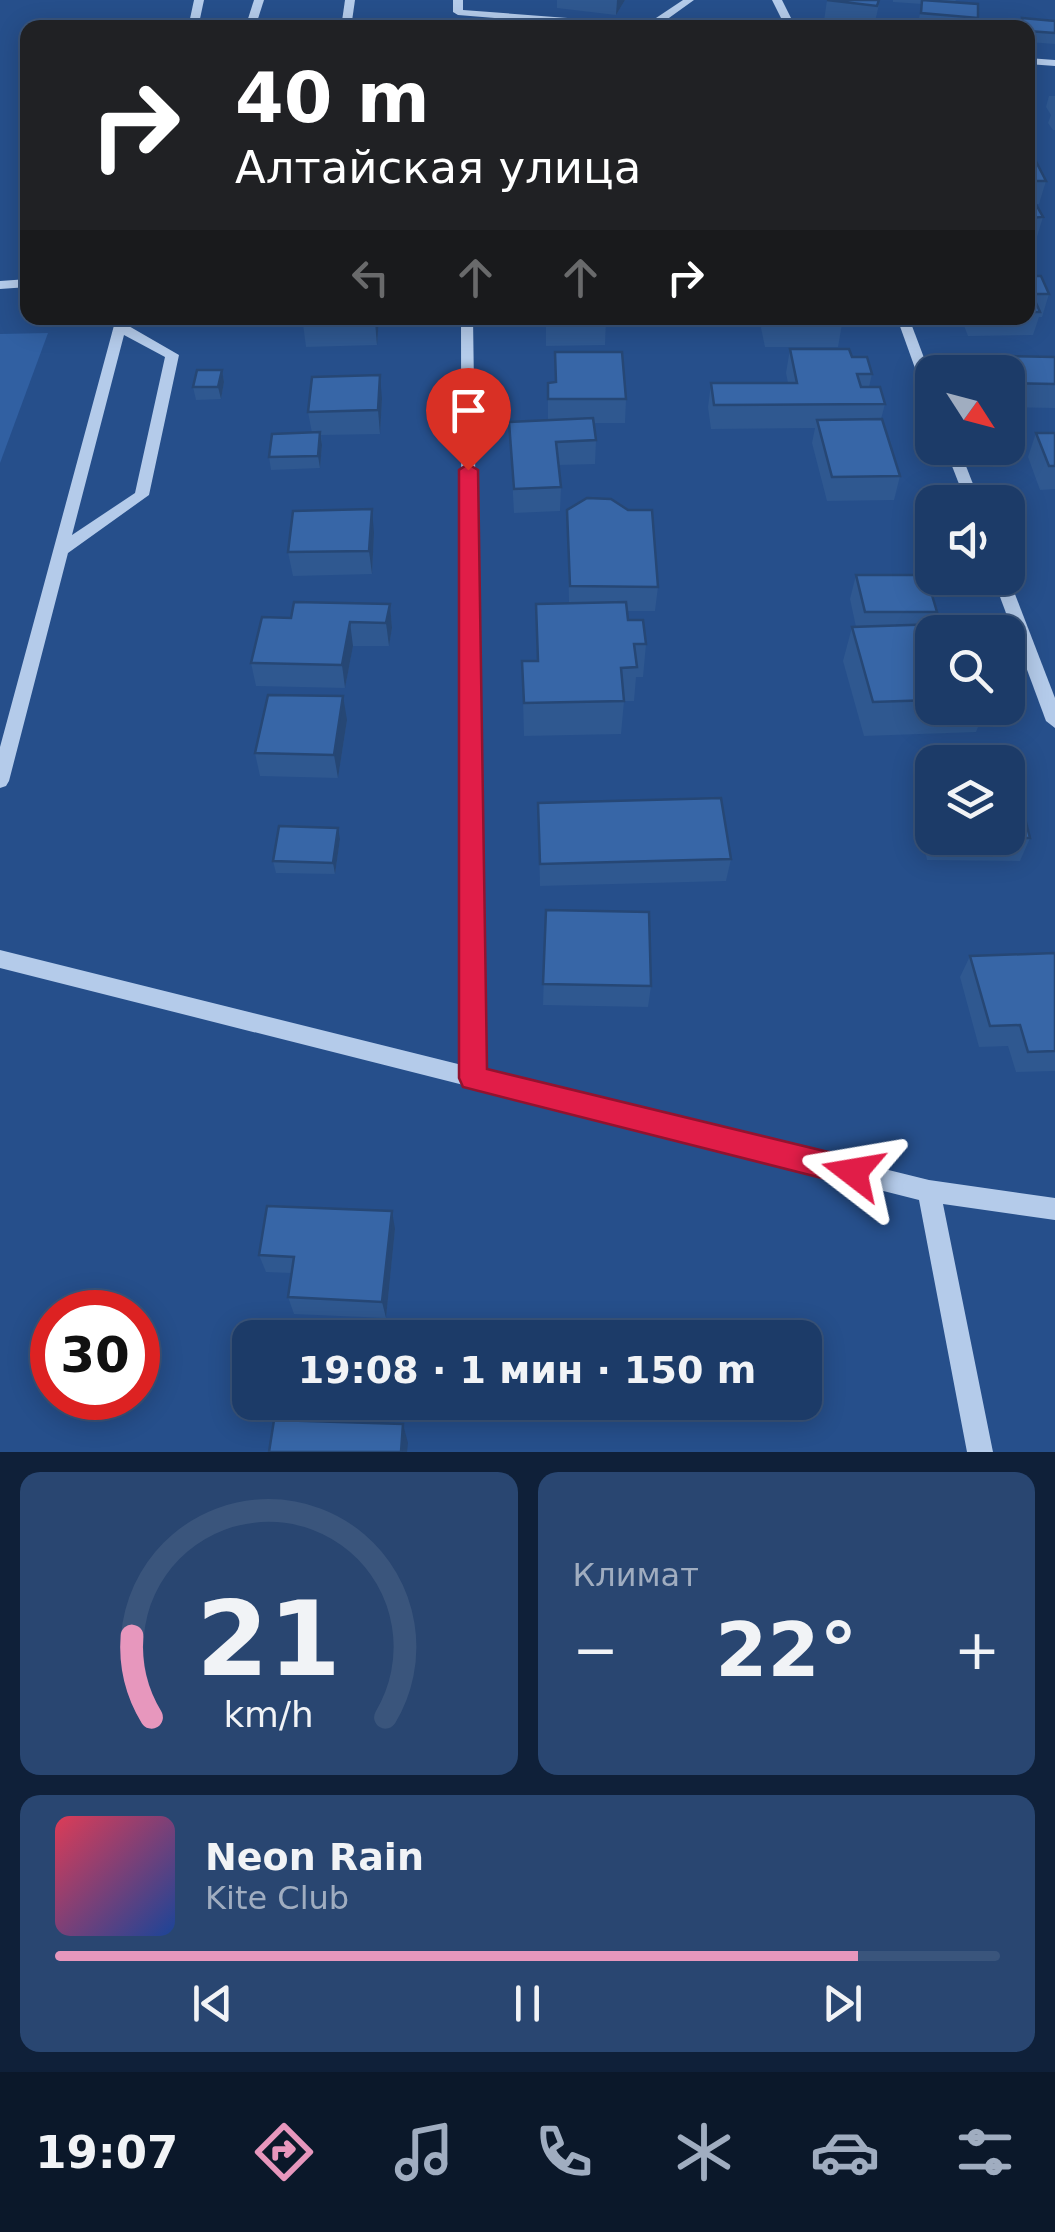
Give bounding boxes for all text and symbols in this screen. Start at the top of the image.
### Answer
text: 40 m [235,57,430,139]
icon: right [70,60,200,190]
text: Алтайская улица [235,141,641,194]
icon: left [343,250,398,305]
icon: ahead [448,250,503,305]
icon: ahead [553,250,608,305]
icon: right [658,250,713,305]
north arrow [915,355,1025,465]
map controls [915,355,1025,855]
pin [426,368,511,471]
icon: arrive [441,383,496,438]
button: sound [915,485,1025,595]
button: search [915,615,1025,725]
button: layers [915,745,1025,855]
position arrow [801,1120,905,1224]
speed limit sign: 30 [30,1290,160,1420]
text: 19:08 · 1 мин · 150 m [298,1348,756,1392]
text: Климат [573,1556,699,1594]
text: 21 [196,1578,341,1700]
text: 22° [715,1606,857,1694]
text: − [573,1618,619,1682]
text: + [954,1618,1000,1682]
text: km/h [224,1694,314,1735]
text: Neon Rain [205,1835,424,1879]
text: Kite Club [205,1879,349,1917]
icon: previous [185,1976,240,2031]
icon: pause [500,1976,555,2031]
icon: next [815,1976,870,2031]
icon: directions [249,2117,319,2187]
icon: music [389,2117,459,2187]
icon: phone [529,2117,599,2187]
icon: climate [669,2117,739,2187]
icon: car [810,2117,880,2187]
icon: filters [950,2117,1020,2187]
text: 19:07 [35,2126,178,2179]

